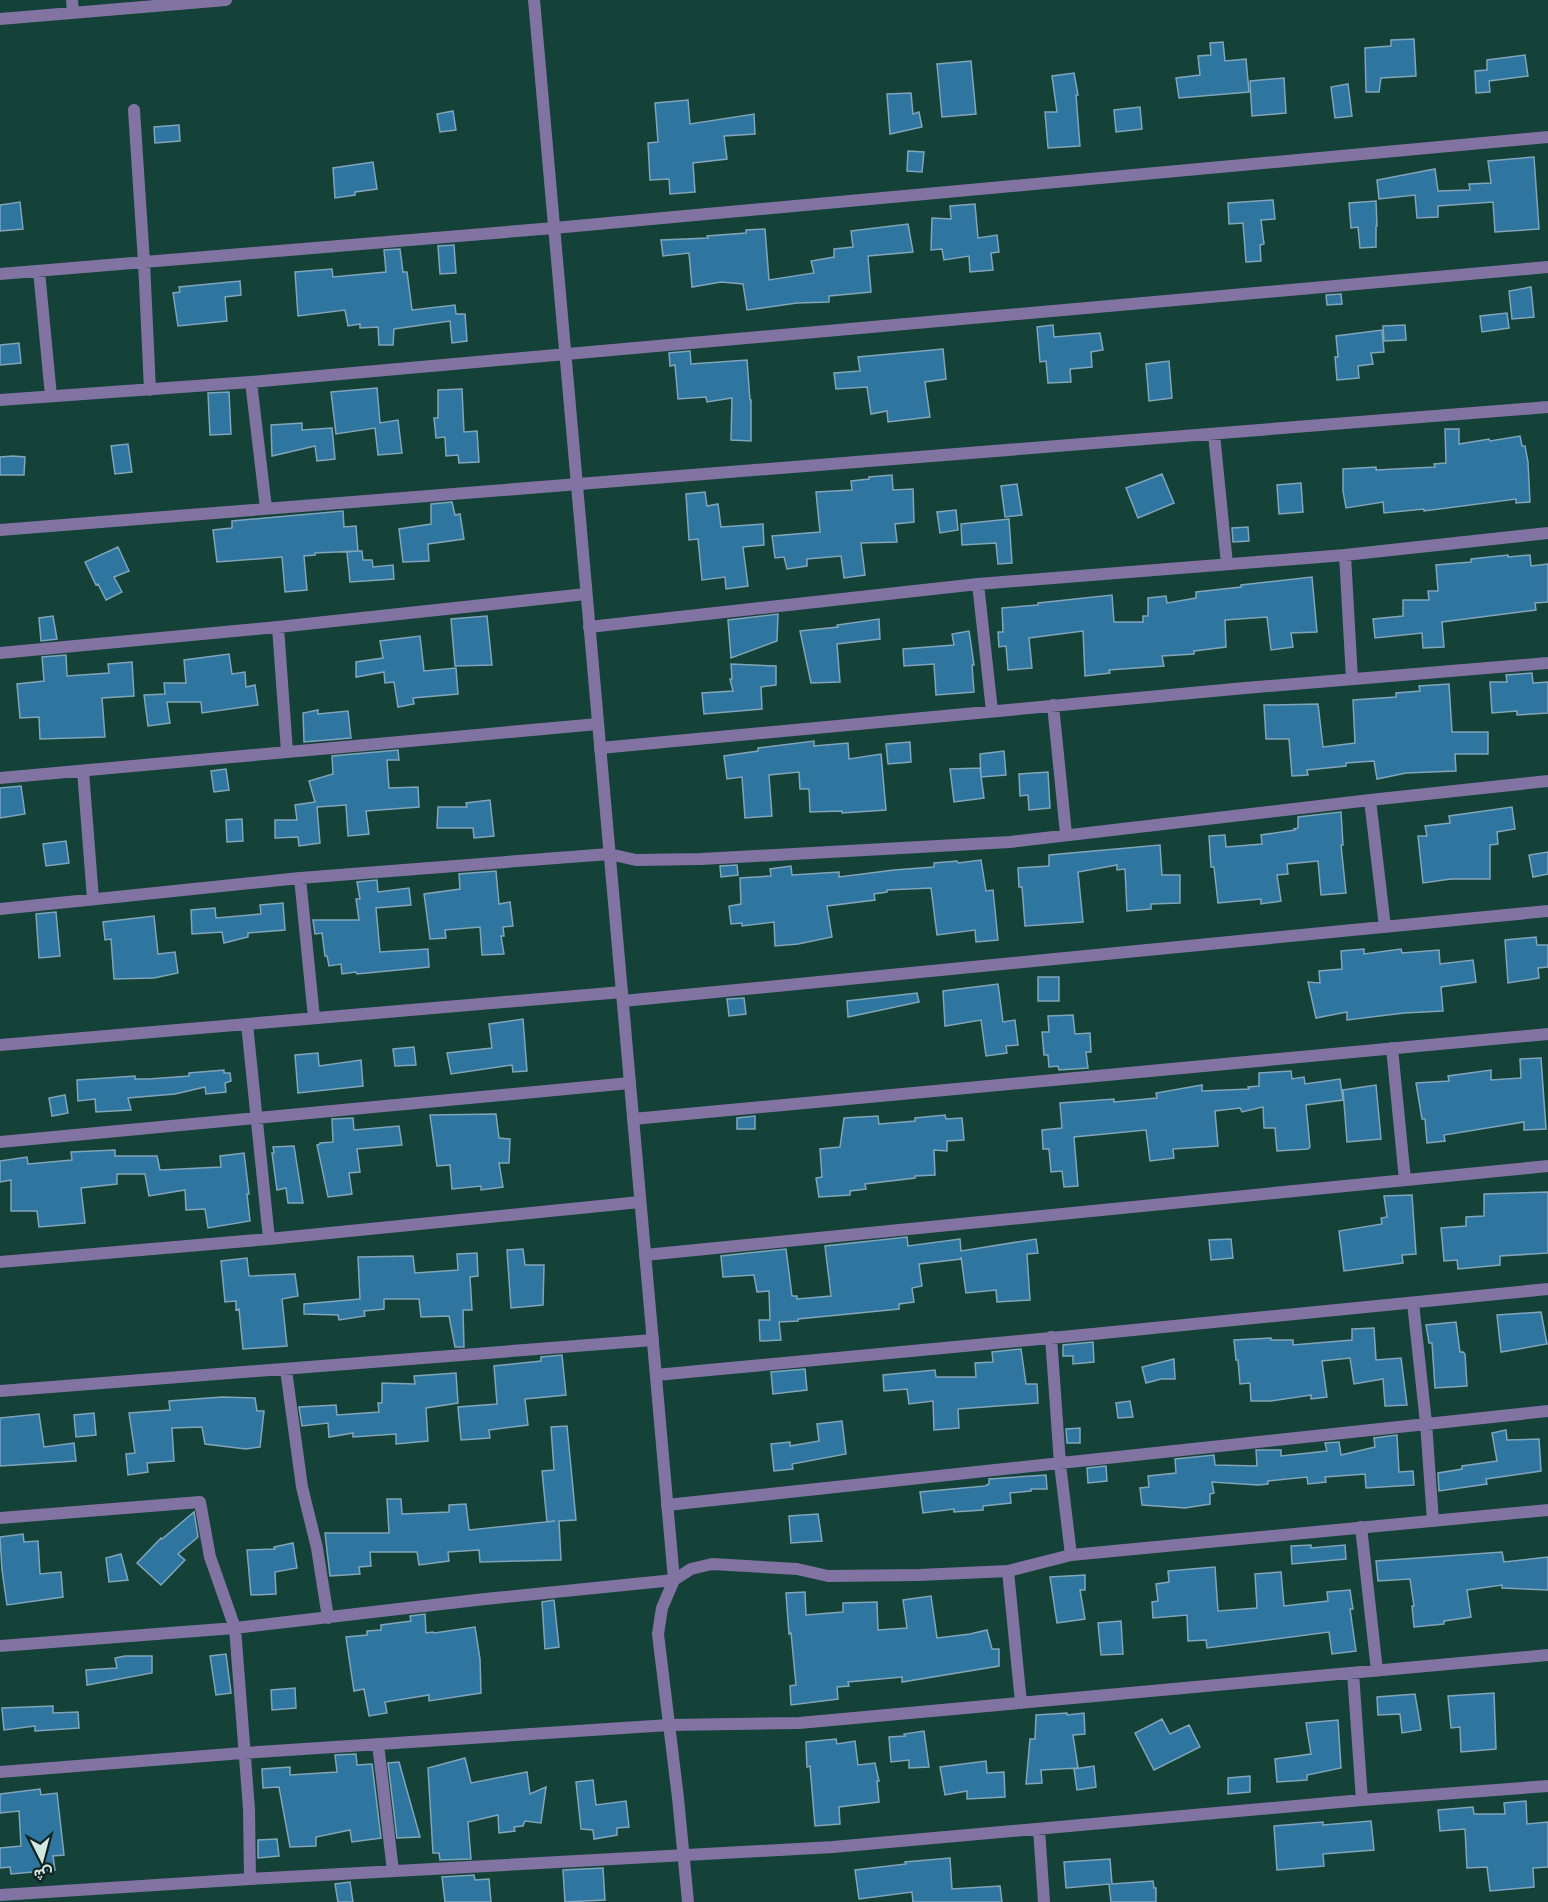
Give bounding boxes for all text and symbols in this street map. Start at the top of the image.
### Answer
north arrow [12,1830,72,1890]
text: ش [33,1864,54,1886]

